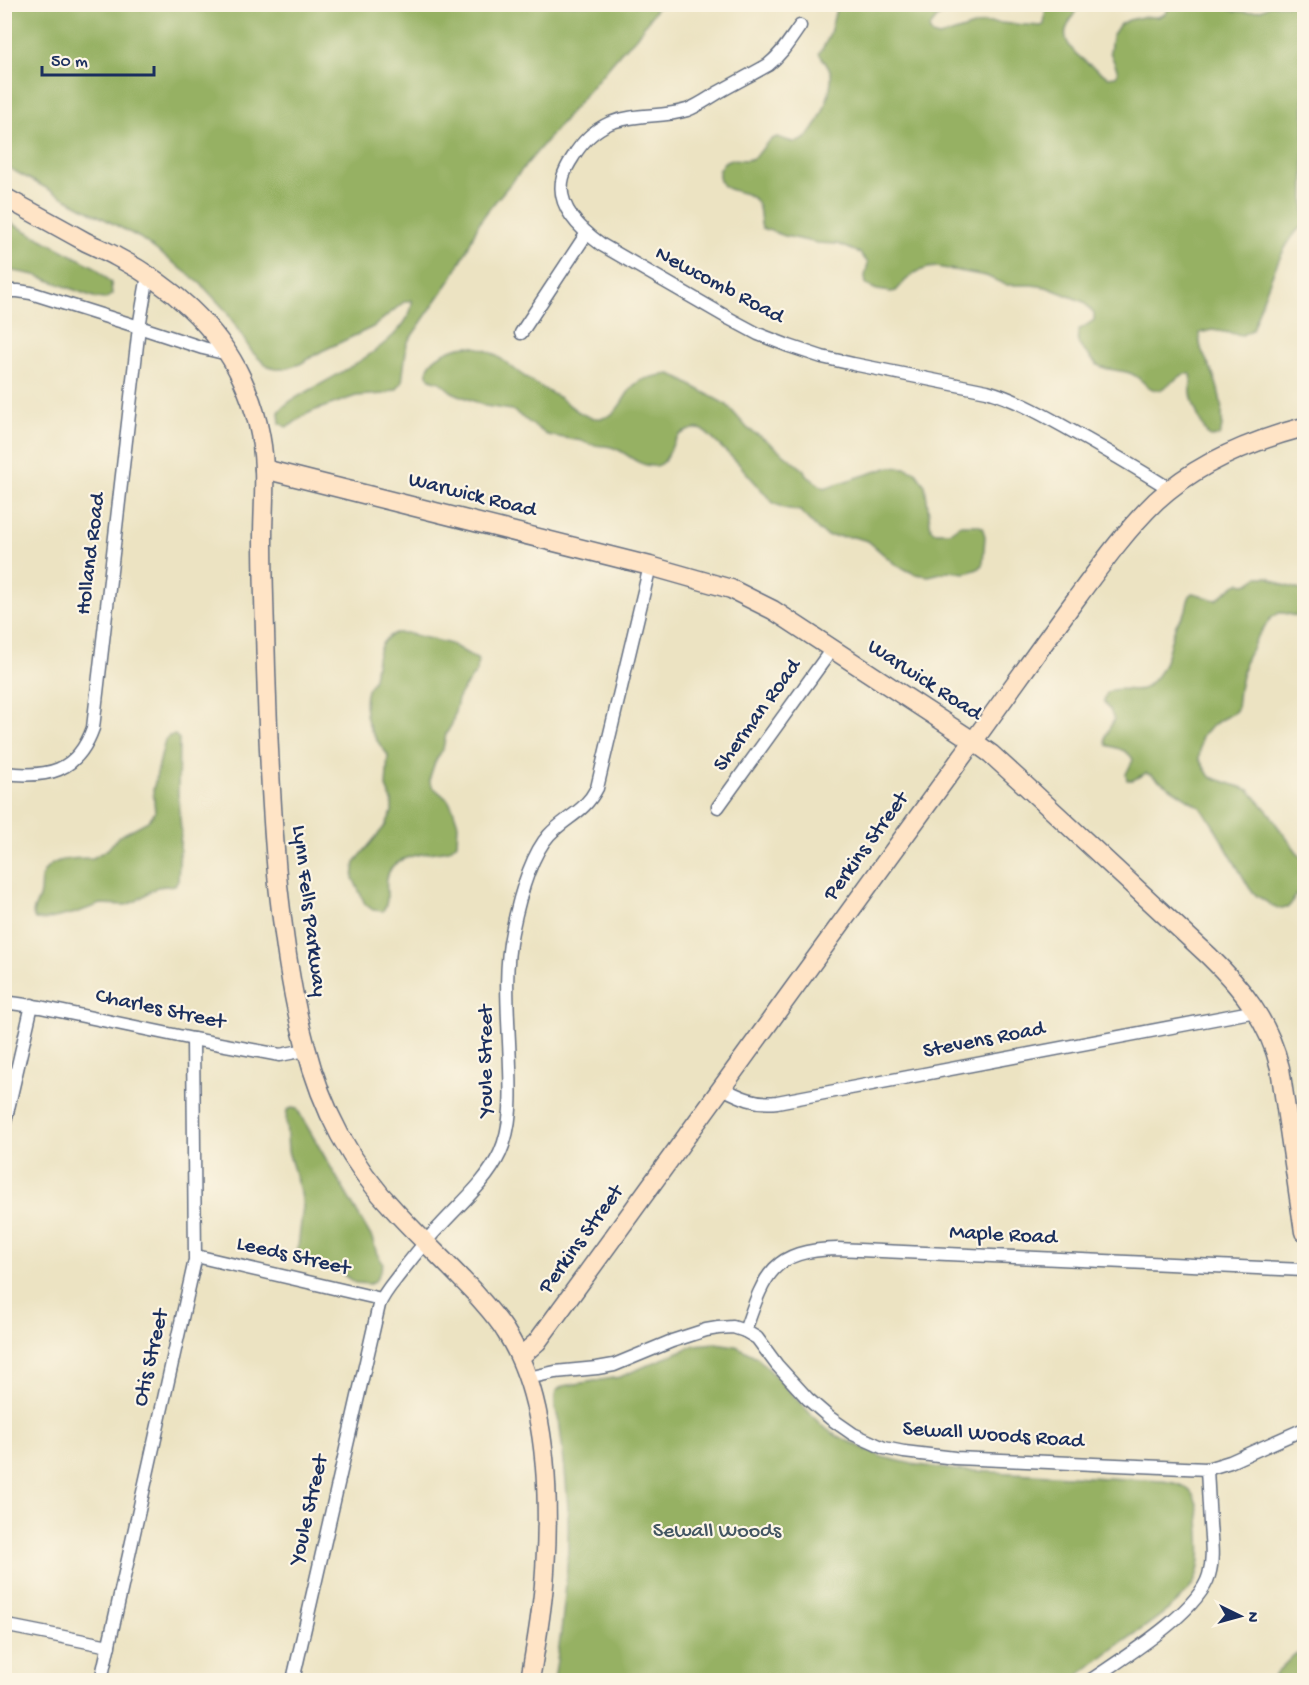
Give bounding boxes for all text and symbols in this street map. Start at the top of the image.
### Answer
scale bar [42,39,154,77]
text: 50 m [51,52,88,73]
street label: Newcomb Road [650,241,790,332]
street label: Warwick Road [405,468,541,525]
street label: Holland Road [72,490,113,616]
street label: Warwick Road [862,634,988,729]
street label: Sherman Road [708,653,809,777]
street label: Perkins Street [818,786,916,907]
street label: Lynn Fells Parkway [285,824,331,998]
street label: Charles Street [93,984,229,1037]
street label: Youle Street [474,1003,500,1119]
street label: Stevens Road [921,1016,1049,1066]
street label: Perkins Street [533,1179,631,1300]
street label: Maple Road [949,1220,1060,1252]
street label: Leeds Street [234,1231,354,1283]
street label: Otis Street [128,1305,176,1409]
street label: Sewall Woods Road [902,1417,1087,1455]
street label: Youle Street [284,1451,336,1569]
park label: Sewall Woods [653,1519,782,1545]
north arrow [1210,1586,1270,1646]
text: N [1241,1611,1261,1624]

